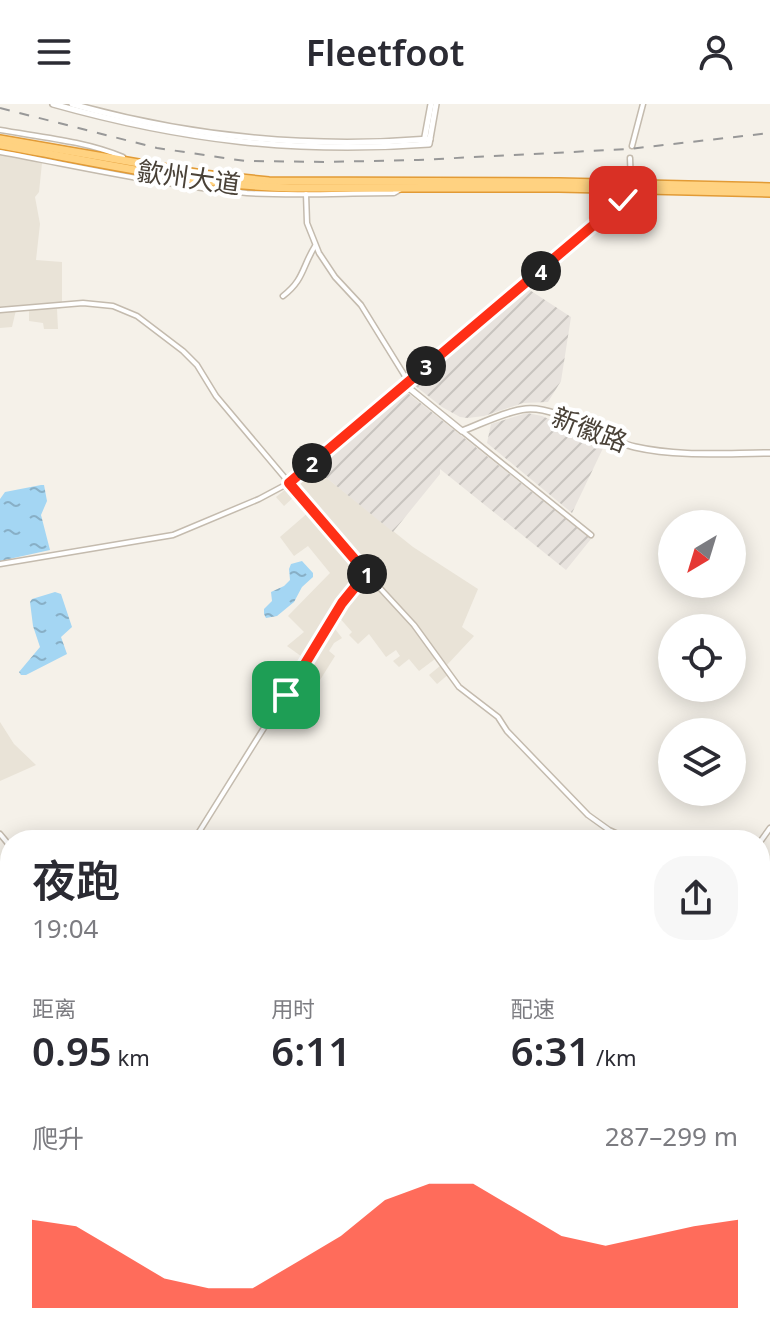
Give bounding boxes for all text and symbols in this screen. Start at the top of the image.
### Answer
text: Fleetfoot [306,28,464,77]
icon: menu [32,30,76,74]
icon: person [694,30,738,74]
street label: 歙州大道 [135,152,243,202]
pin [589,166,657,234]
icon: check [601,178,645,222]
pin: 4 [521,251,561,291]
text: 4 [535,256,547,286]
pin: 3 [406,346,446,386]
text: 3 [420,351,432,381]
street label: 新徽路 [547,398,633,460]
pin: 2 [292,443,332,483]
text: 2 [306,448,318,478]
north arrow [658,510,746,598]
map controls [658,510,746,806]
pin: 1 [347,554,387,594]
text: 1 [361,559,373,589]
button: locate [658,614,746,702]
pin [252,661,320,729]
icon: arrive [264,673,308,717]
button: layers [658,718,746,806]
text: 夜跑 [32,850,120,910]
button: share [654,856,738,940]
text: 19:04 [32,910,98,946]
text: 距离 [32,993,76,1023]
text: 用时 [271,993,315,1023]
text: 配速 [511,993,555,1023]
text: 0.95 [32,1023,112,1078]
text: 6:11 [271,1023,351,1078]
text: 6:31 [511,1023,590,1078]
text: km [112,1042,150,1072]
text: /km [590,1042,637,1072]
text: 287–299 m [605,1118,738,1154]
text: 爬升 [32,1120,84,1156]

